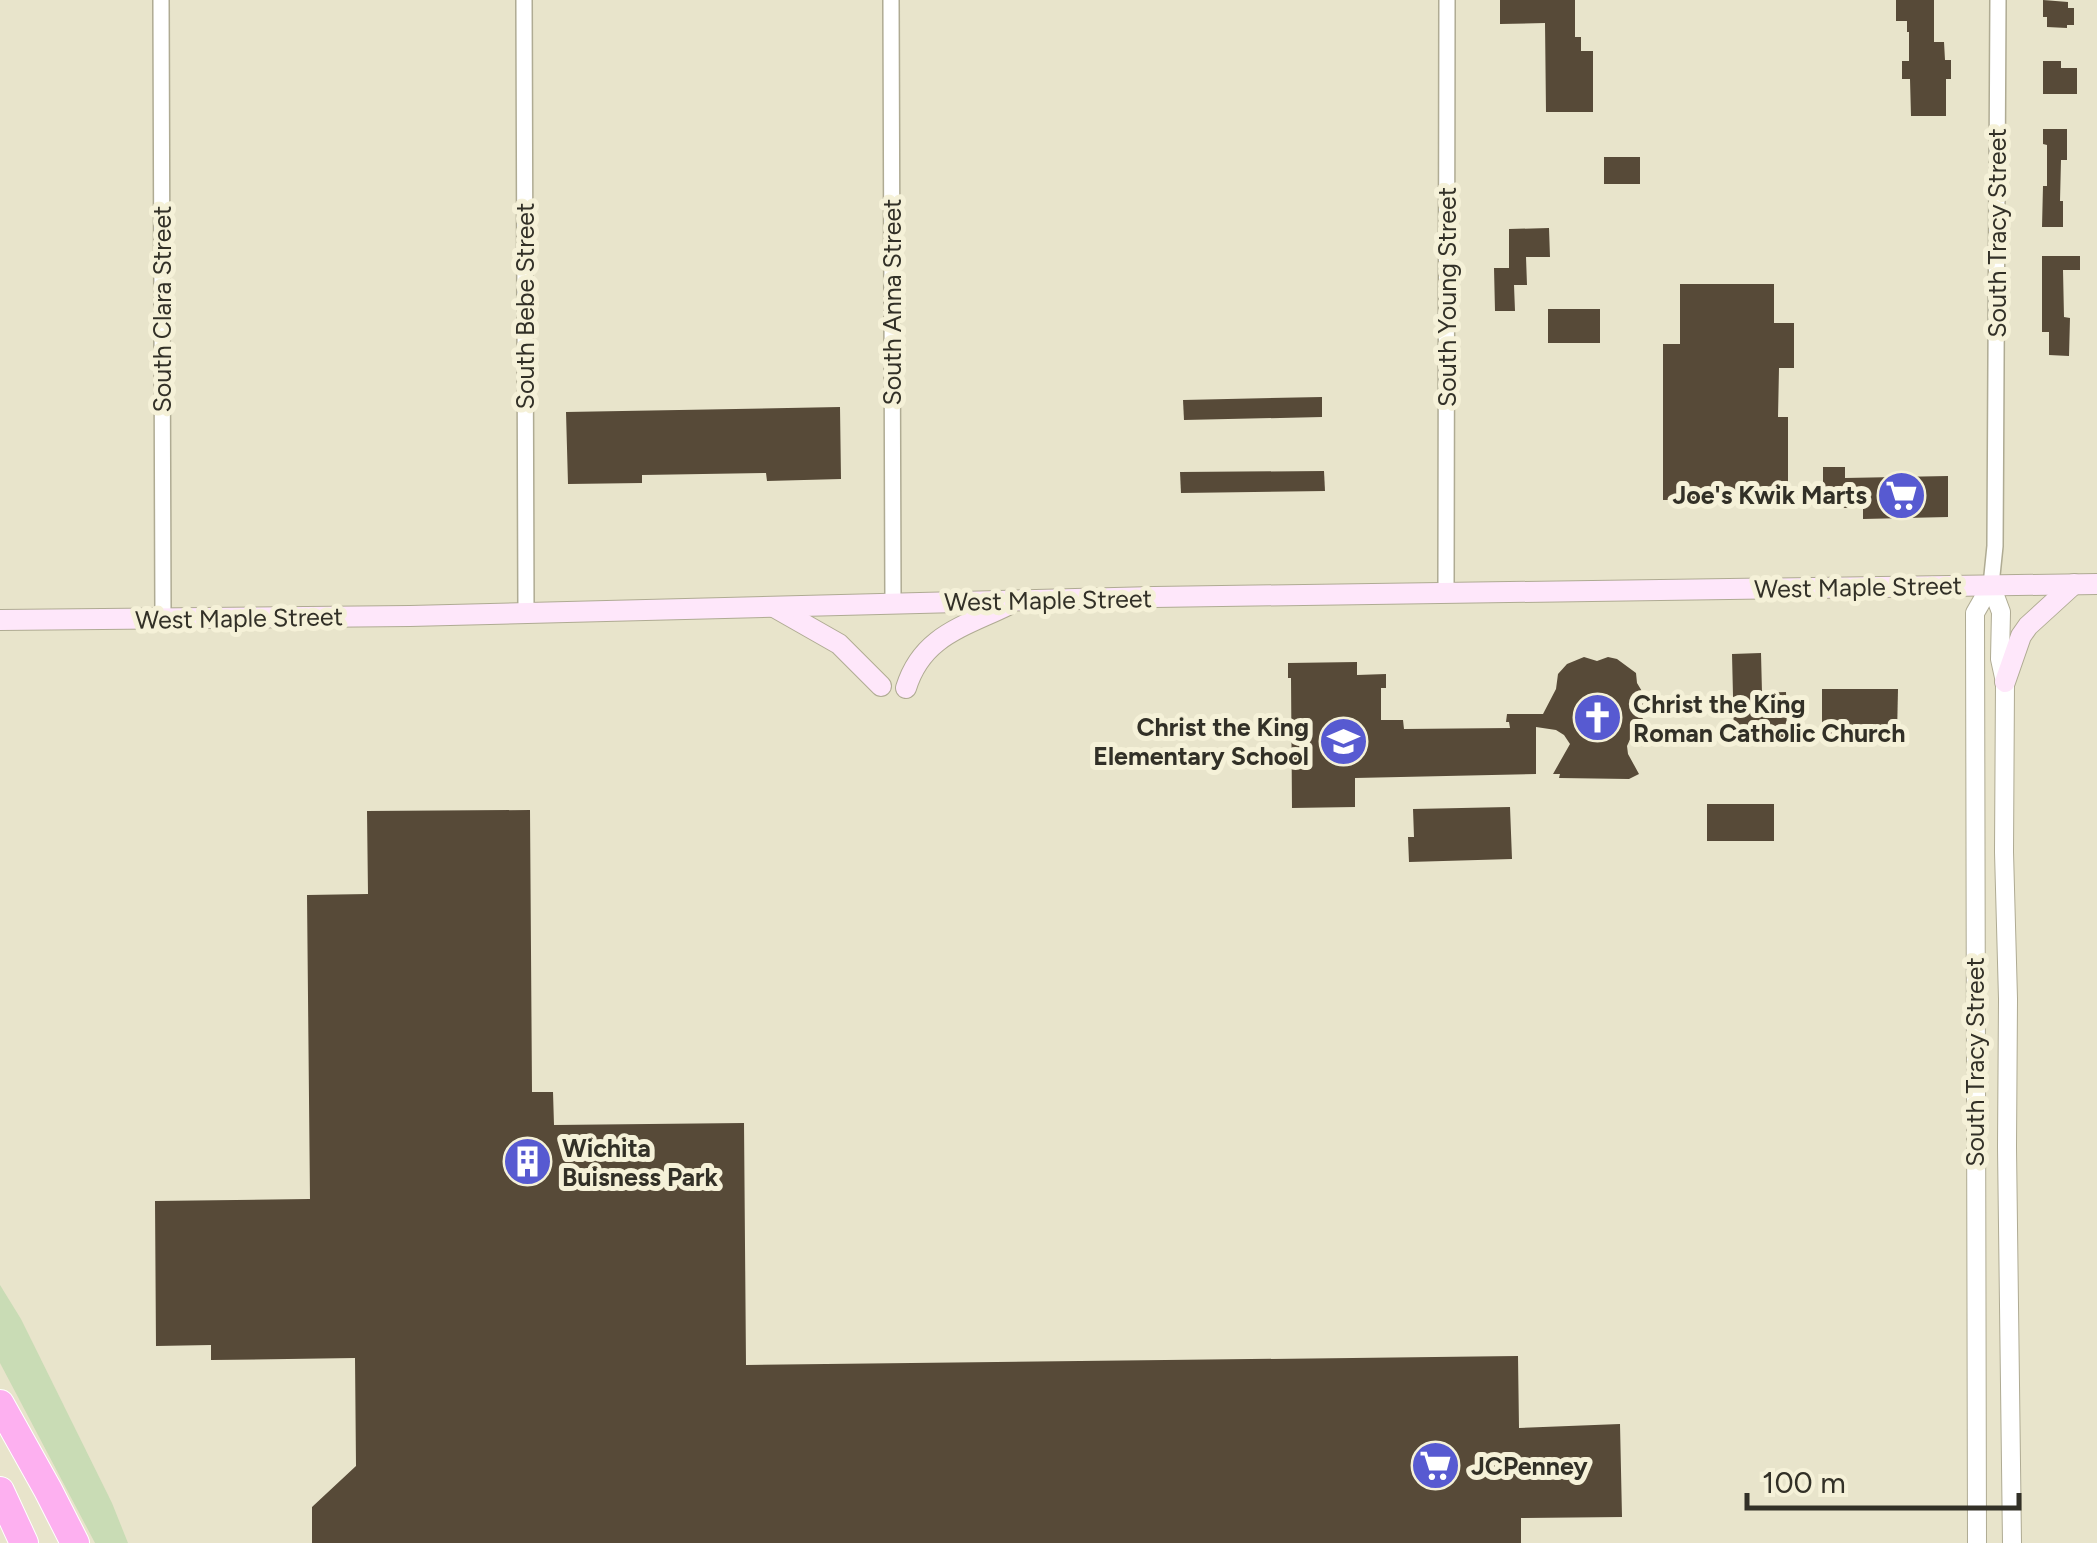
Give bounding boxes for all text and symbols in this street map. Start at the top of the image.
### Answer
street label: South Tracy Street [1982,128,2012,338]
street label: South Young Street [1432,187,1462,407]
street label: South Anna Street [877,198,907,406]
street label: South Bebe Street [510,203,540,409]
street label: South Clara Street [147,205,177,413]
supermarket icon: Joe's Kwik Marts [1876,469,1928,521]
place label: Joe's Kwik Marts [1672,480,1867,510]
street label: West Maple Street [1754,570,1962,604]
street label: West Maple Street [944,583,1152,617]
street label: West Maple Street [135,601,343,635]
place label: Christ the King Roman Catholic Church [1633,689,1905,748]
church icon: Christ the King Roman Catholic Church [1572,692,1624,744]
place label: Christ the King Elementary School [1093,712,1309,771]
school or university icon: Christ the King Elementary School [1318,715,1370,767]
street label: South Tracy Street [1960,957,1990,1167]
place label: Wichita Buisness Park [562,1133,719,1192]
building icon: Wichita Buisness Park [501,1136,553,1188]
supermarket icon: JCPenney [1410,1440,1462,1492]
scale bar [1747,1448,2020,1510]
place label: JCPenney [1471,1451,1588,1481]
text: 100 m [1762,1464,1846,1501]

